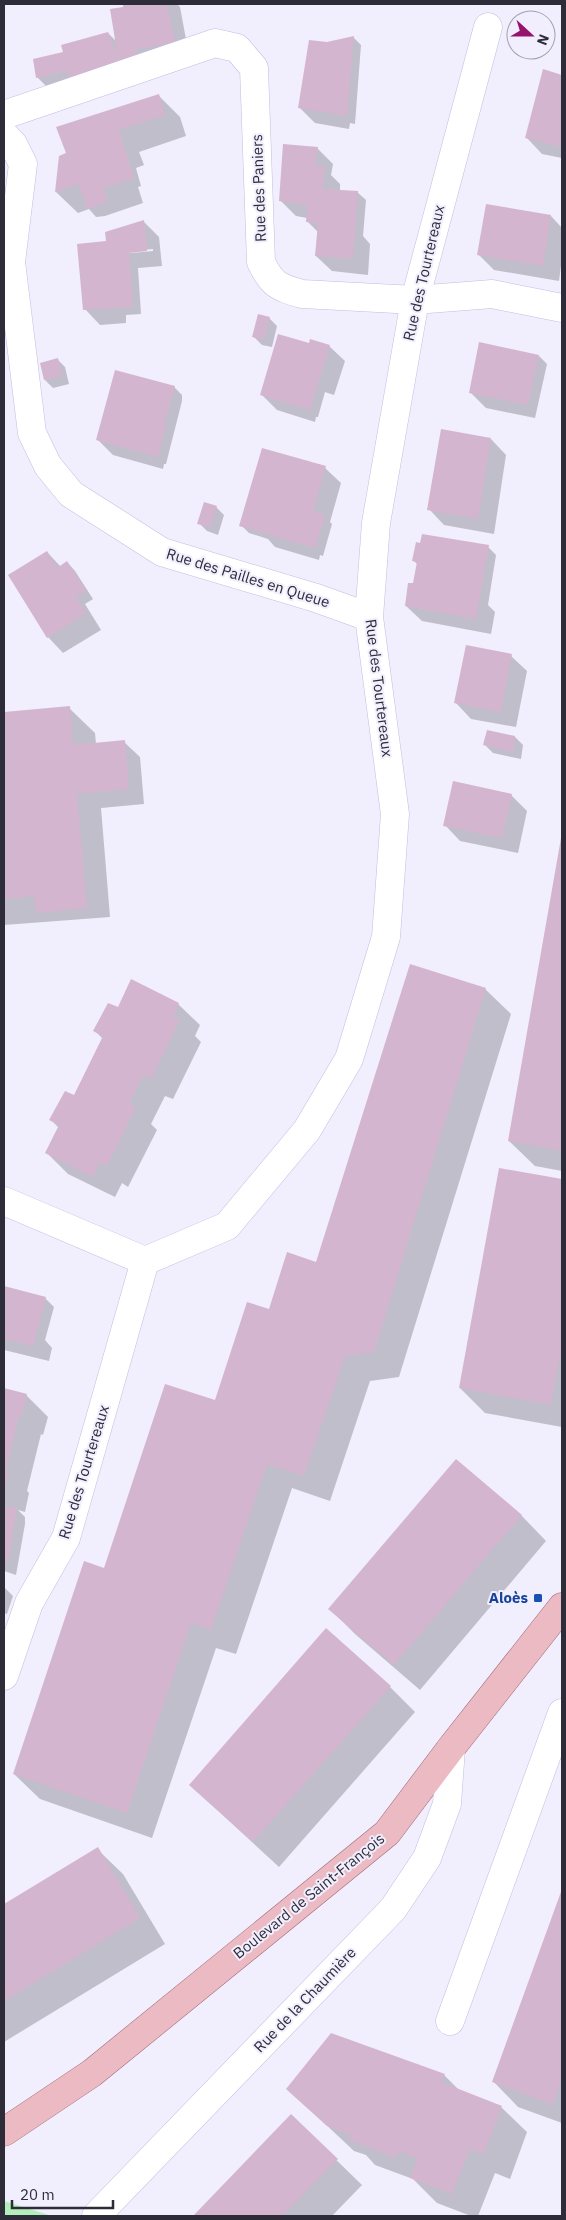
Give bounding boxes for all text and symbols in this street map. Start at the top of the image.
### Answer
north arrow [506,10,556,60]
text: N [533,32,553,48]
street label: Rue des Paniers [247,134,270,242]
street label: Rue des Tourtereaux [399,203,448,343]
street label: Rue des Pailles en Queue [164,544,332,611]
street label: Rue des Tourtereaux [362,618,397,758]
street label: Rue des Tourtereaux [54,1402,113,1541]
place label: Aloès [489,1588,528,1607]
marker: Aloès [532,1592,544,1604]
street label: Boulevard de Saint-François [229,1829,388,1963]
street label: Rue de la Chaumière [249,1943,360,2056]
scale bar [12,2178,114,2210]
text: 20 m [20,2185,55,2204]

